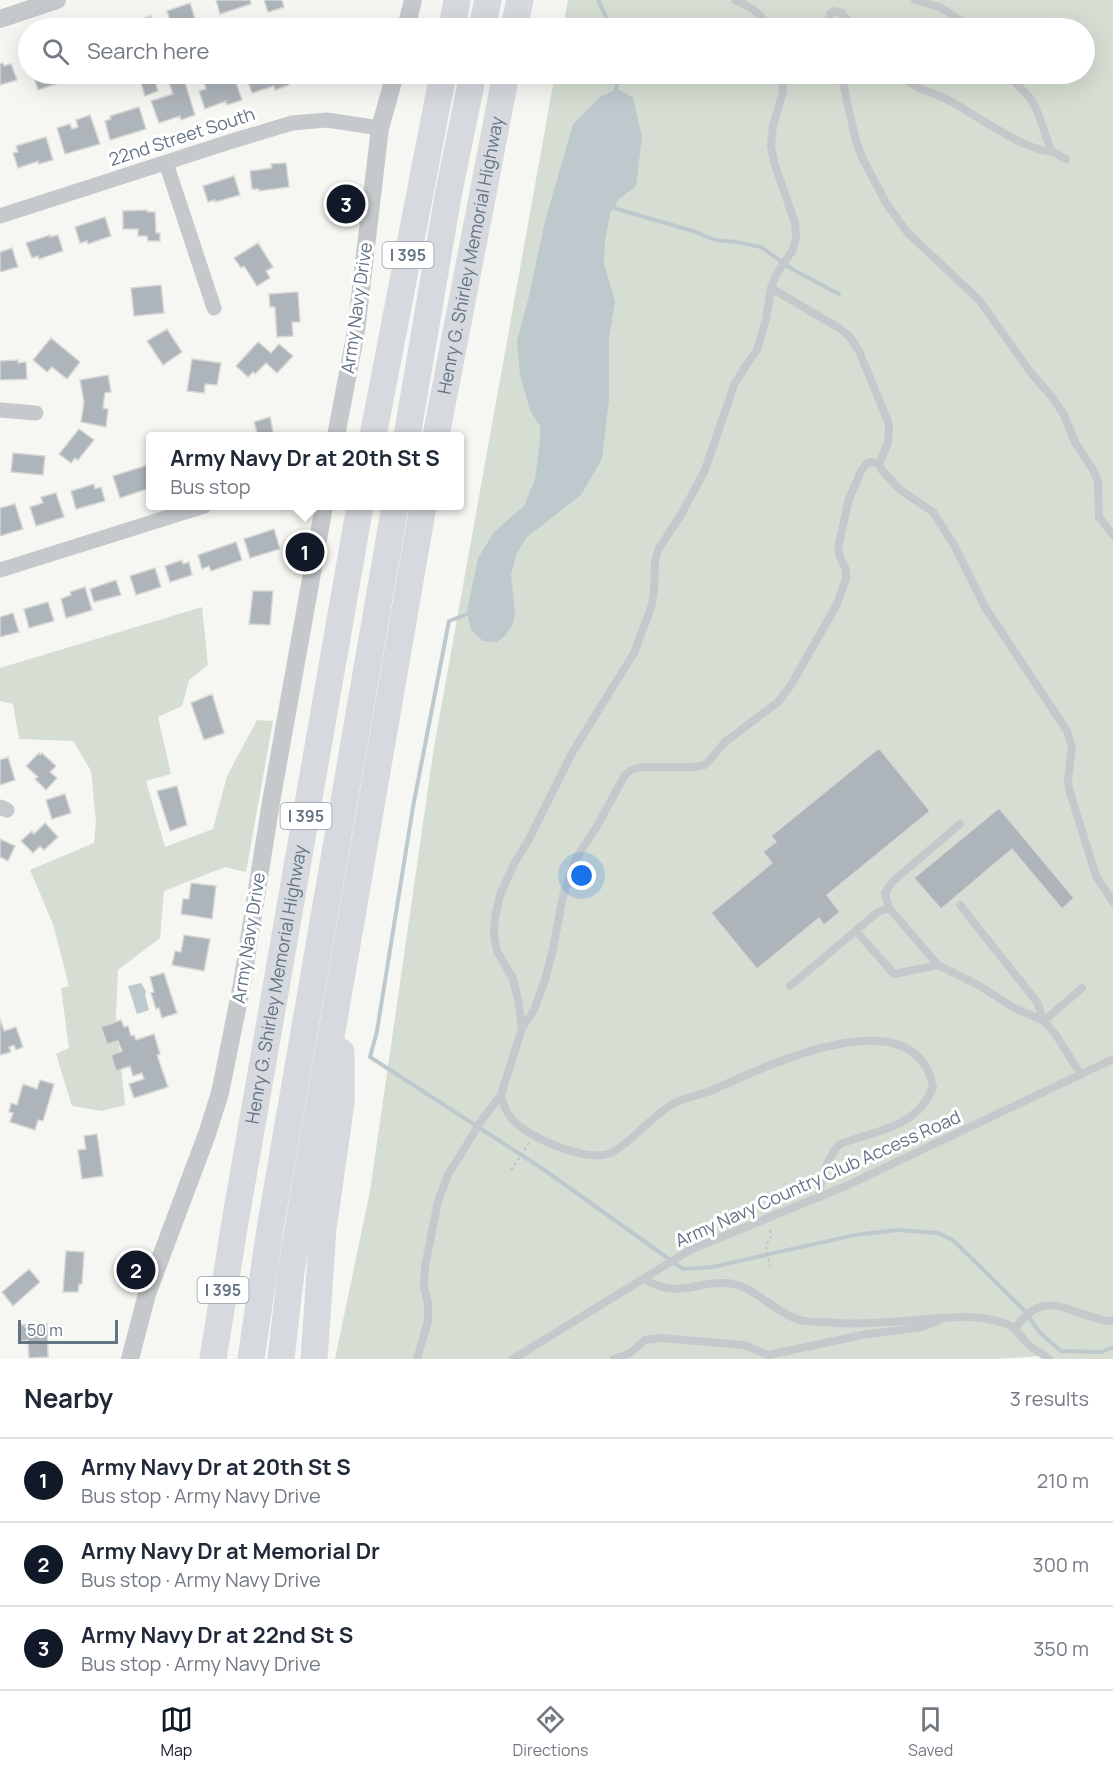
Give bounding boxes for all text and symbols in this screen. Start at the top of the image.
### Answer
search box [18,18,1095,84]
icon: search [39,35,72,68]
text: Search here [87,36,209,66]
street label: 22nd Street South [106,101,258,171]
street label: Henry G. Shirley Memorial Highway [431,114,509,396]
pin: 3 [326,182,366,226]
street label: Army Navy Drive [335,241,377,375]
road number: I 395 [382,242,434,268]
popup [146,432,464,510]
text: Army Navy Dr at 20th St S [170,443,440,473]
text: Bus stop [170,473,251,500]
pin: 1 [286,530,324,574]
road number: I 395 [280,803,332,829]
street label: Henry G. Shirley Memorial Highway [239,842,312,1126]
your location [567,861,596,890]
street label: Army Navy Drive [226,871,270,1005]
street label: Army Navy Country Club Access Road [671,1104,964,1252]
pin: 2 [116,1248,156,1292]
road number: I 395 [198,1277,248,1303]
scale bar [18,1317,118,1344]
text: 50 m [27,1319,63,1341]
text: Nearby [24,1380,113,1416]
text: 3 results [1010,1385,1089,1412]
text: Army Navy Dr at 20th St S [81,1452,351,1482]
text: 1 [39,1467,48,1494]
text: 210 m [1037,1467,1089,1494]
text: Bus stop · Army Navy Drive [81,1482,321,1509]
text: Army Navy Dr at Memorial Dr [81,1536,380,1566]
text: 2 [38,1551,49,1578]
text: 300 m [1033,1551,1089,1578]
text: Bus stop · Army Navy Drive [81,1566,321,1593]
text: Army Navy Dr at 22nd St S [81,1620,353,1650]
text: 3 [38,1635,49,1662]
text: 350 m [1033,1635,1089,1662]
text: Bus stop · Army Navy Drive [81,1650,321,1677]
tab: Map [160,1703,193,1761]
tab: Directions [513,1703,588,1761]
tab: Saved [908,1703,953,1761]

